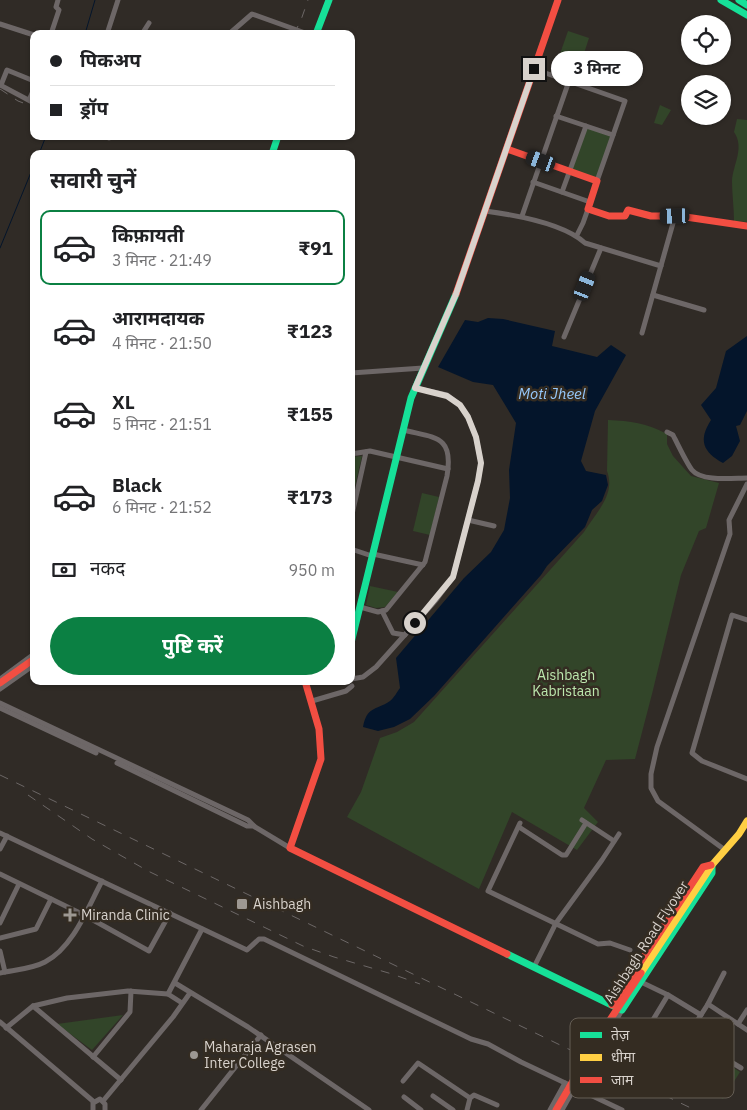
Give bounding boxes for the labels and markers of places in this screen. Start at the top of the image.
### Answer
place label: Aishbagh [253,895,311,913]
marker: Aishbagh [235,897,249,911]
place label: Miranda Clinic [81,906,170,924]
marker: Miranda Clinic [63,908,77,922]
place label: Maharaja Agrasen Inter College [204,1038,317,1072]
marker: Maharaja Agrasen Inter College [188,1049,200,1061]

